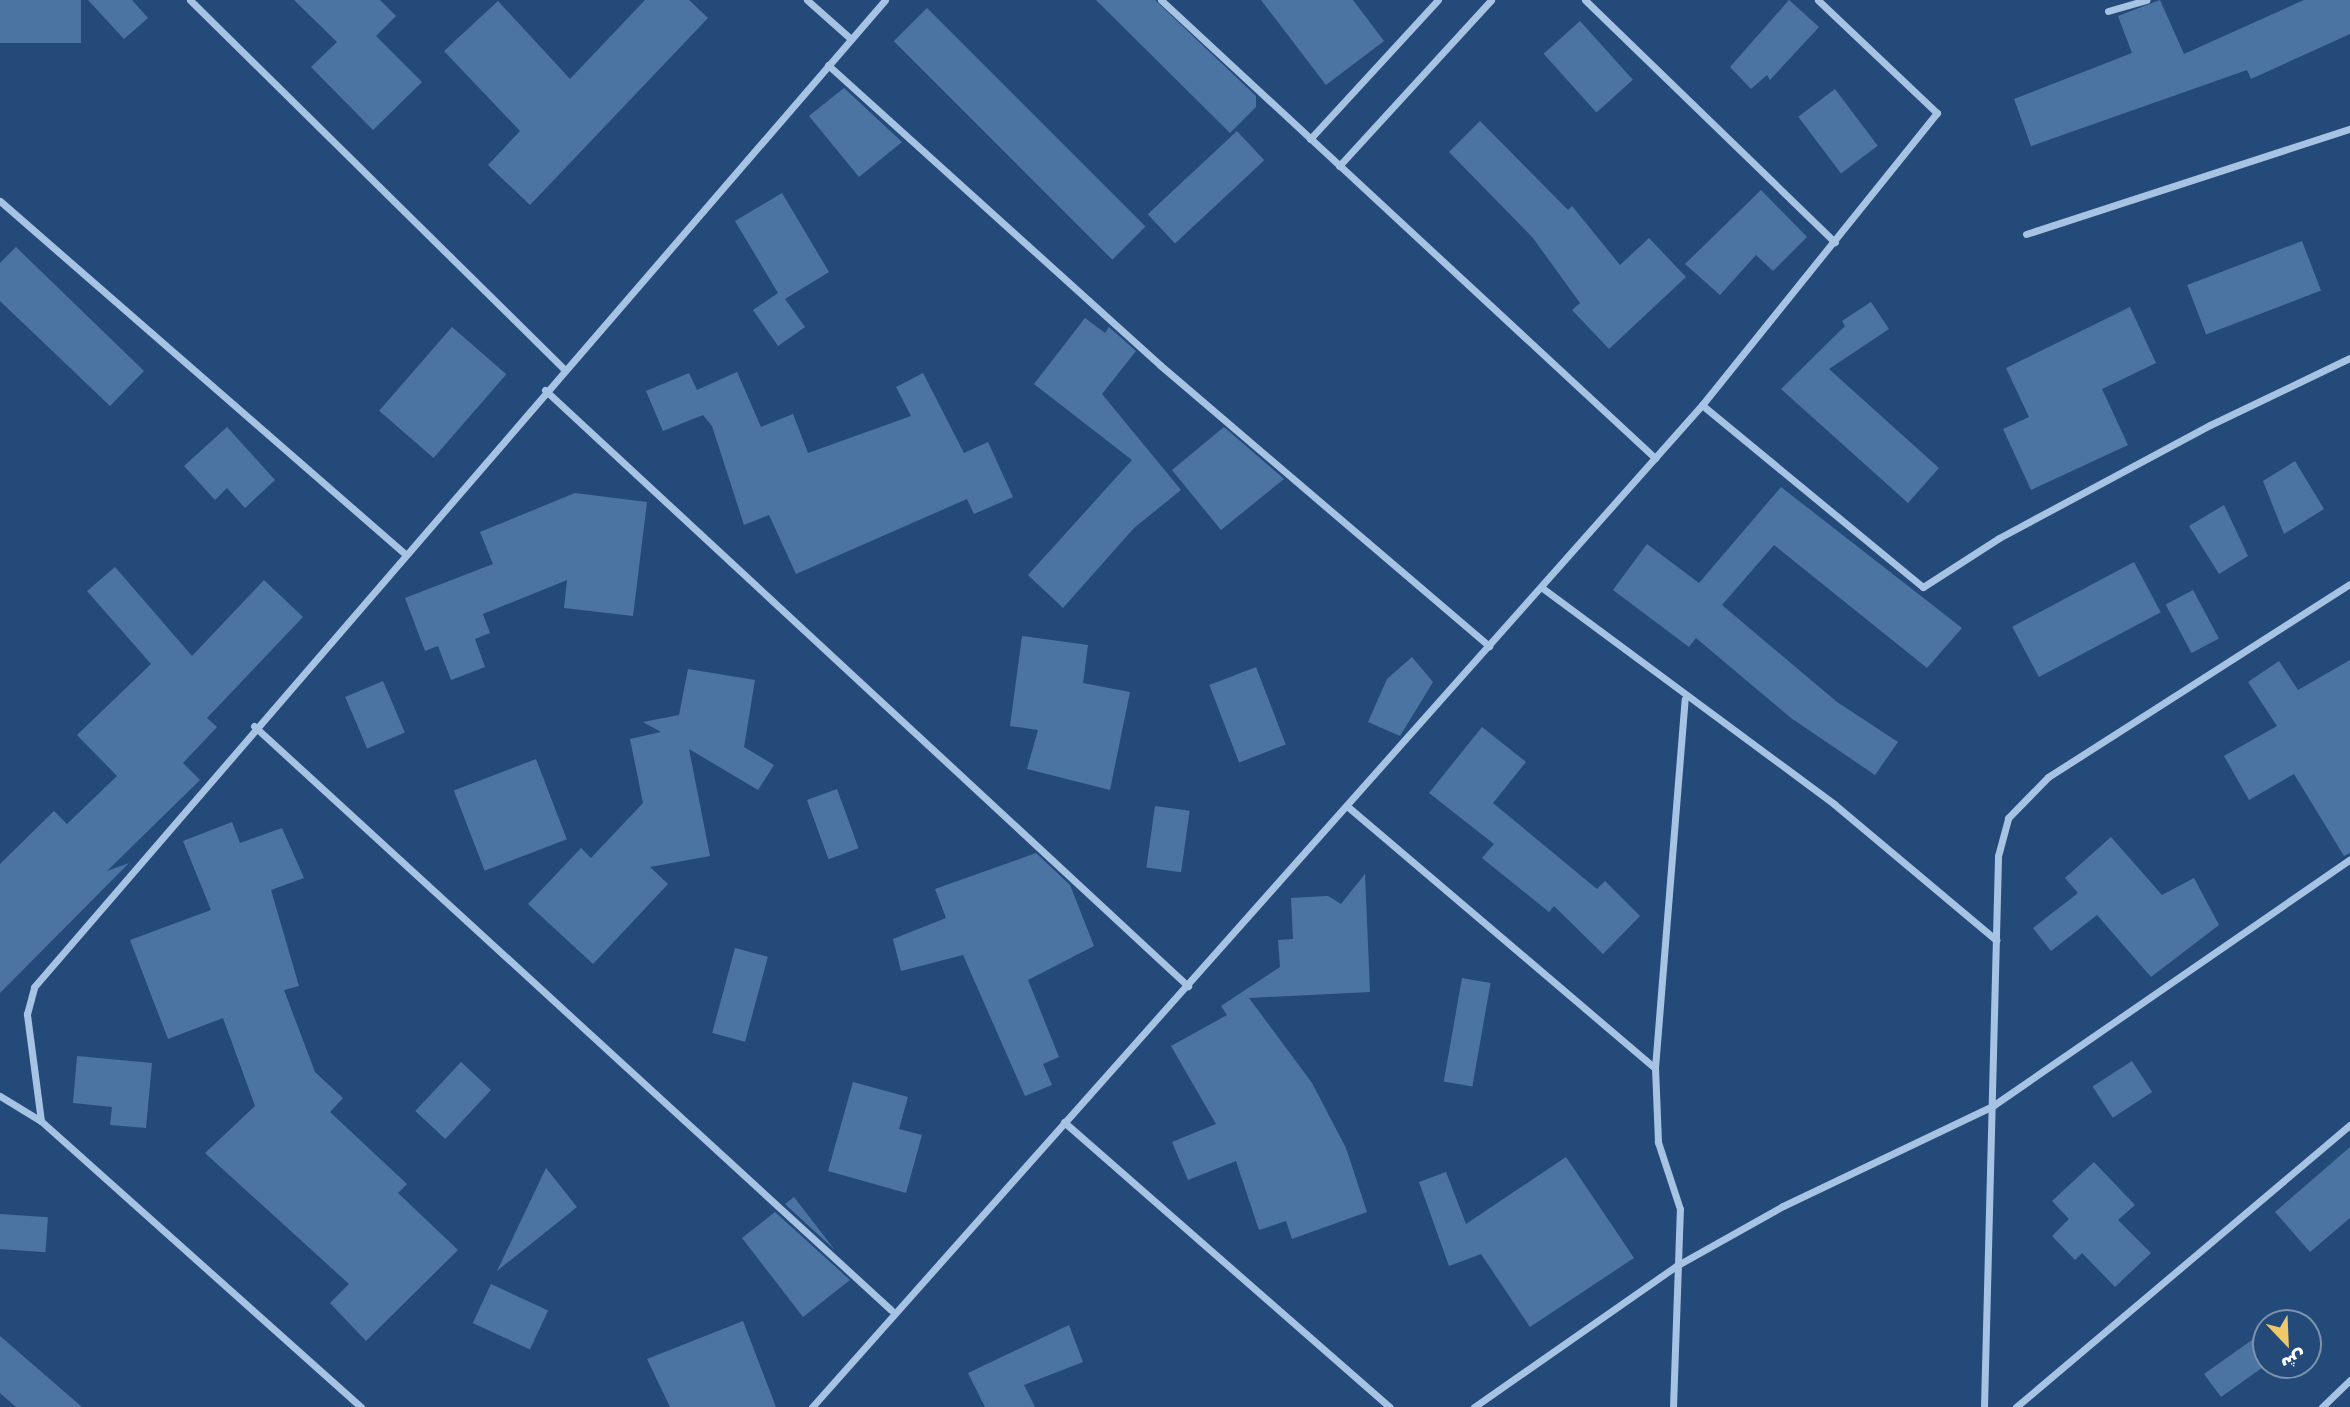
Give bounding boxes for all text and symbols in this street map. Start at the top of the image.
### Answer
north arrow [2252,1309,2322,1379]
text: ش [2278,1346,2311,1377]

